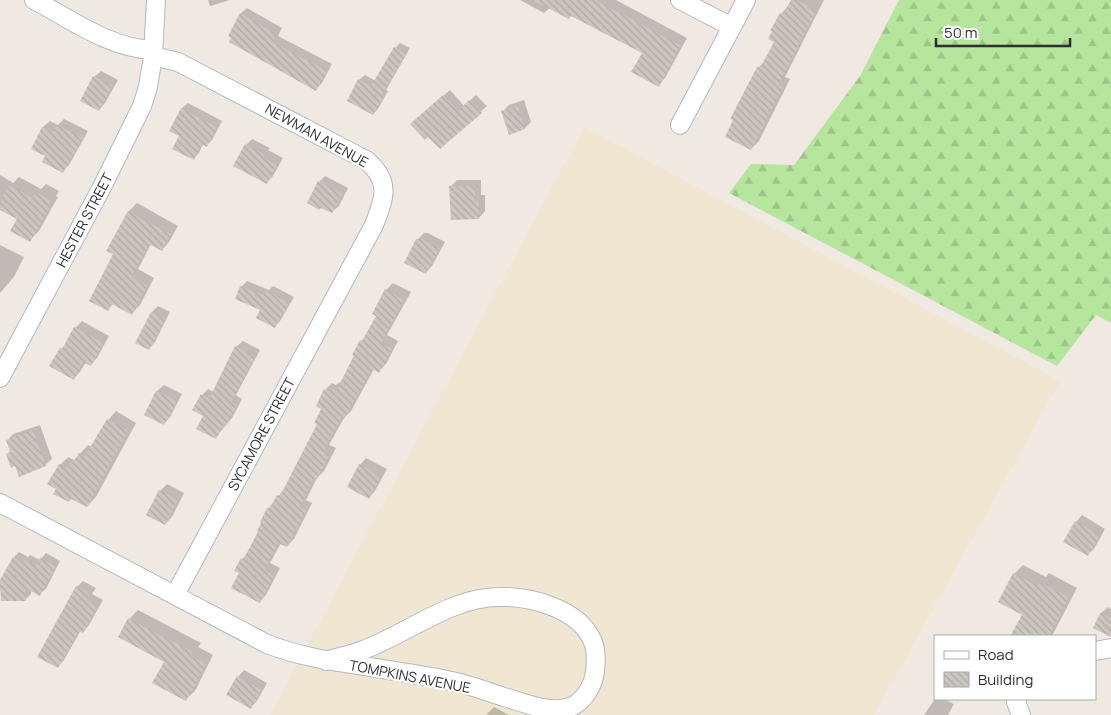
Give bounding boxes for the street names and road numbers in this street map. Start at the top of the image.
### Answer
street label: NEWMAN AVENUE [262,99,372,171]
street label: HESTER STREET [51,169,117,270]
street label: SYCAMORE STREET [223,373,299,494]
street label: TOMPKINS AVENUE [348,655,472,697]

